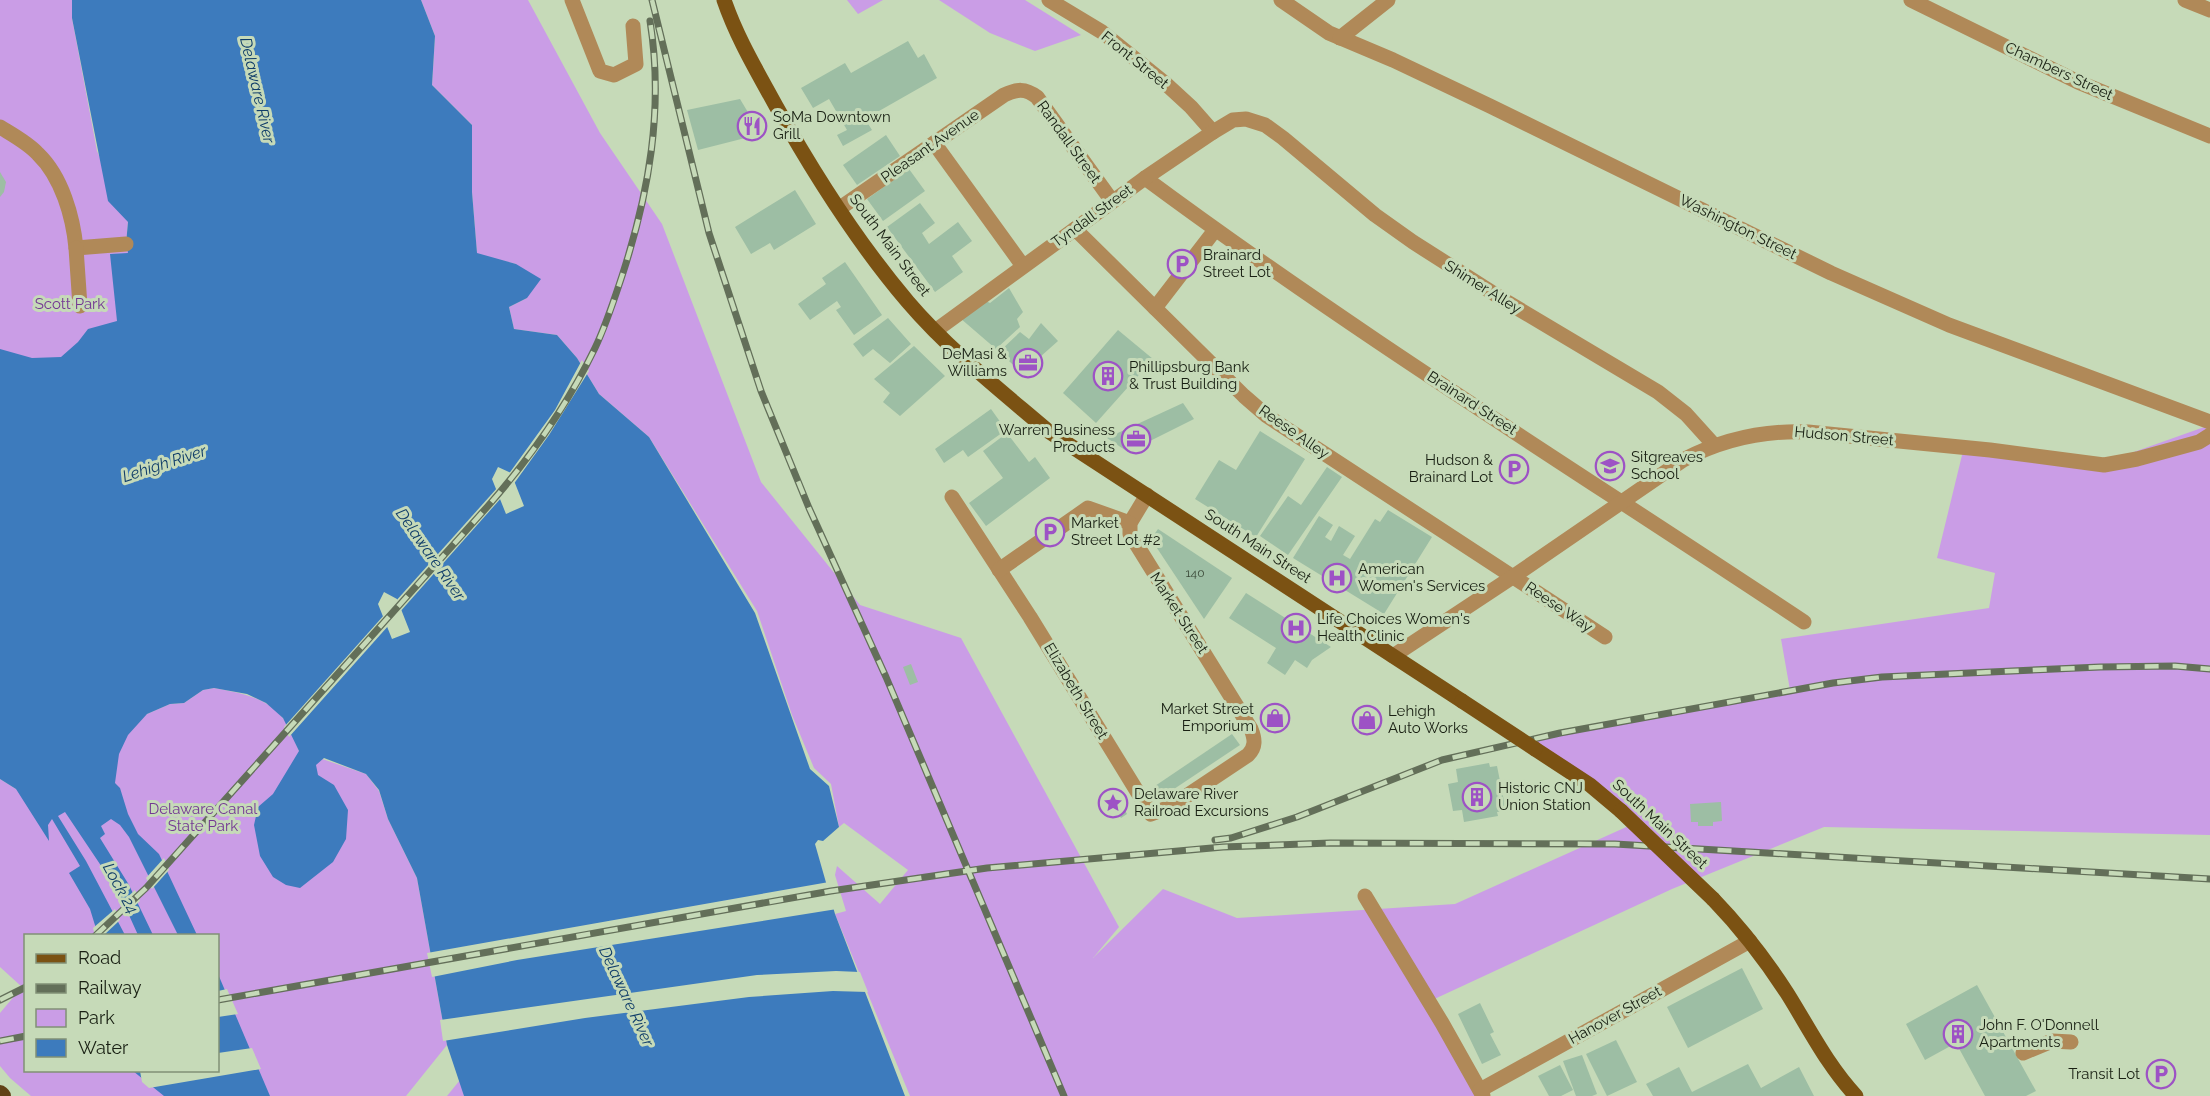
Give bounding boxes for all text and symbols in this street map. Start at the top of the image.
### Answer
street label: Front Street [1098,27,1172,93]
water label: Delaware River [236,35,279,145]
street label: Chambers Street [2002,38,2116,104]
street label: Randall Street [1033,97,1105,187]
street label: Pleasant Avenue [878,105,983,187]
place label: SoMa Downtown Grill [773,108,891,143]
restaurant icon: SoMa Downtown Grill [736,110,768,142]
street label: Tyndall Street [1048,181,1136,251]
street label: South Main Street [846,190,934,300]
street label: Washington Street [1676,191,1800,263]
place label: Brainard Street Lot [1203,246,1271,281]
parking icon: Brainard Street Lot [1166,248,1198,280]
street label: Shimer Alley [1441,256,1525,318]
park label: Scott Park [35,295,105,313]
place label: DeMasi & Williams [942,345,1007,380]
office icon: DeMasi & Williams [1012,347,1044,379]
place label: Phillipsburg Bank & Trust Building [1129,358,1250,393]
building icon: Phillipsburg Bank & Trust Building [1092,360,1124,392]
street label: Brainard Street [1424,367,1520,439]
street label: Reese Alley [1255,401,1333,463]
place label: Warren Business Products [999,421,1115,456]
office icon: Warren Business Products [1120,423,1152,455]
street label: Hudson Street [1794,423,1894,449]
water label: Lehigh River [120,441,209,486]
place label: Sitgreaves School [1631,448,1703,483]
school or university icon: Sitgreaves School [1594,450,1626,482]
place label: Hudson & Brainard Lot [1409,451,1493,486]
parking icon: Hudson & Brainard Lot [1498,453,1530,485]
water label: Delaware River [392,505,470,604]
street label: South Main Street [1201,505,1315,587]
place label: Market Street Lot #2 [1071,514,1161,549]
parking icon: Market Street Lot #2 [1034,516,1066,548]
place label: American Women's Services [1358,560,1485,595]
hospital icon: American Women's Services [1321,562,1353,594]
house number: 140 [1185,566,1205,580]
street label: Market Street [1146,569,1212,657]
street label: Reese Way [1522,578,1596,636]
place label: Life Choices Women's Health Clinic [1317,610,1470,645]
hospital icon: Life Choices Women's Health Clinic [1280,612,1312,644]
street label: Elizabeth Street [1040,640,1112,742]
place label: Market Street Emporium [1161,700,1254,735]
shop icon: Market Street Emporium [1259,702,1291,734]
place label: Lehigh Auto Works [1388,702,1468,737]
shop icon: Lehigh Auto Works [1351,704,1383,736]
street label: South Main Street [1609,775,1711,873]
place label: Historic CNJ Union Station [1498,779,1591,814]
building icon: Historic CNJ Union Station [1461,781,1493,813]
place label: Delaware River Railroad Excursions [1134,785,1269,820]
place icon: Delaware River Railroad Excursions [1097,787,1129,819]
park label: Delaware Canal State Park [149,800,258,835]
water label: Lock 24 [99,860,142,917]
legend [24,934,219,1072]
water label: Delaware River [595,943,658,1050]
text: Road [78,947,121,968]
text: Railway [78,977,142,998]
street label: Hanover Street [1565,982,1665,1048]
text: Park [78,1007,115,1028]
place label: John F. O'Donnell Apartments [1979,1016,2100,1051]
building icon: John F. O'Donnell Apartments [1942,1018,1974,1050]
text: Water [78,1037,129,1058]
parking icon: Transit Lot [2145,1058,2177,1090]
place label: Transit Lot [2068,1065,2140,1083]

